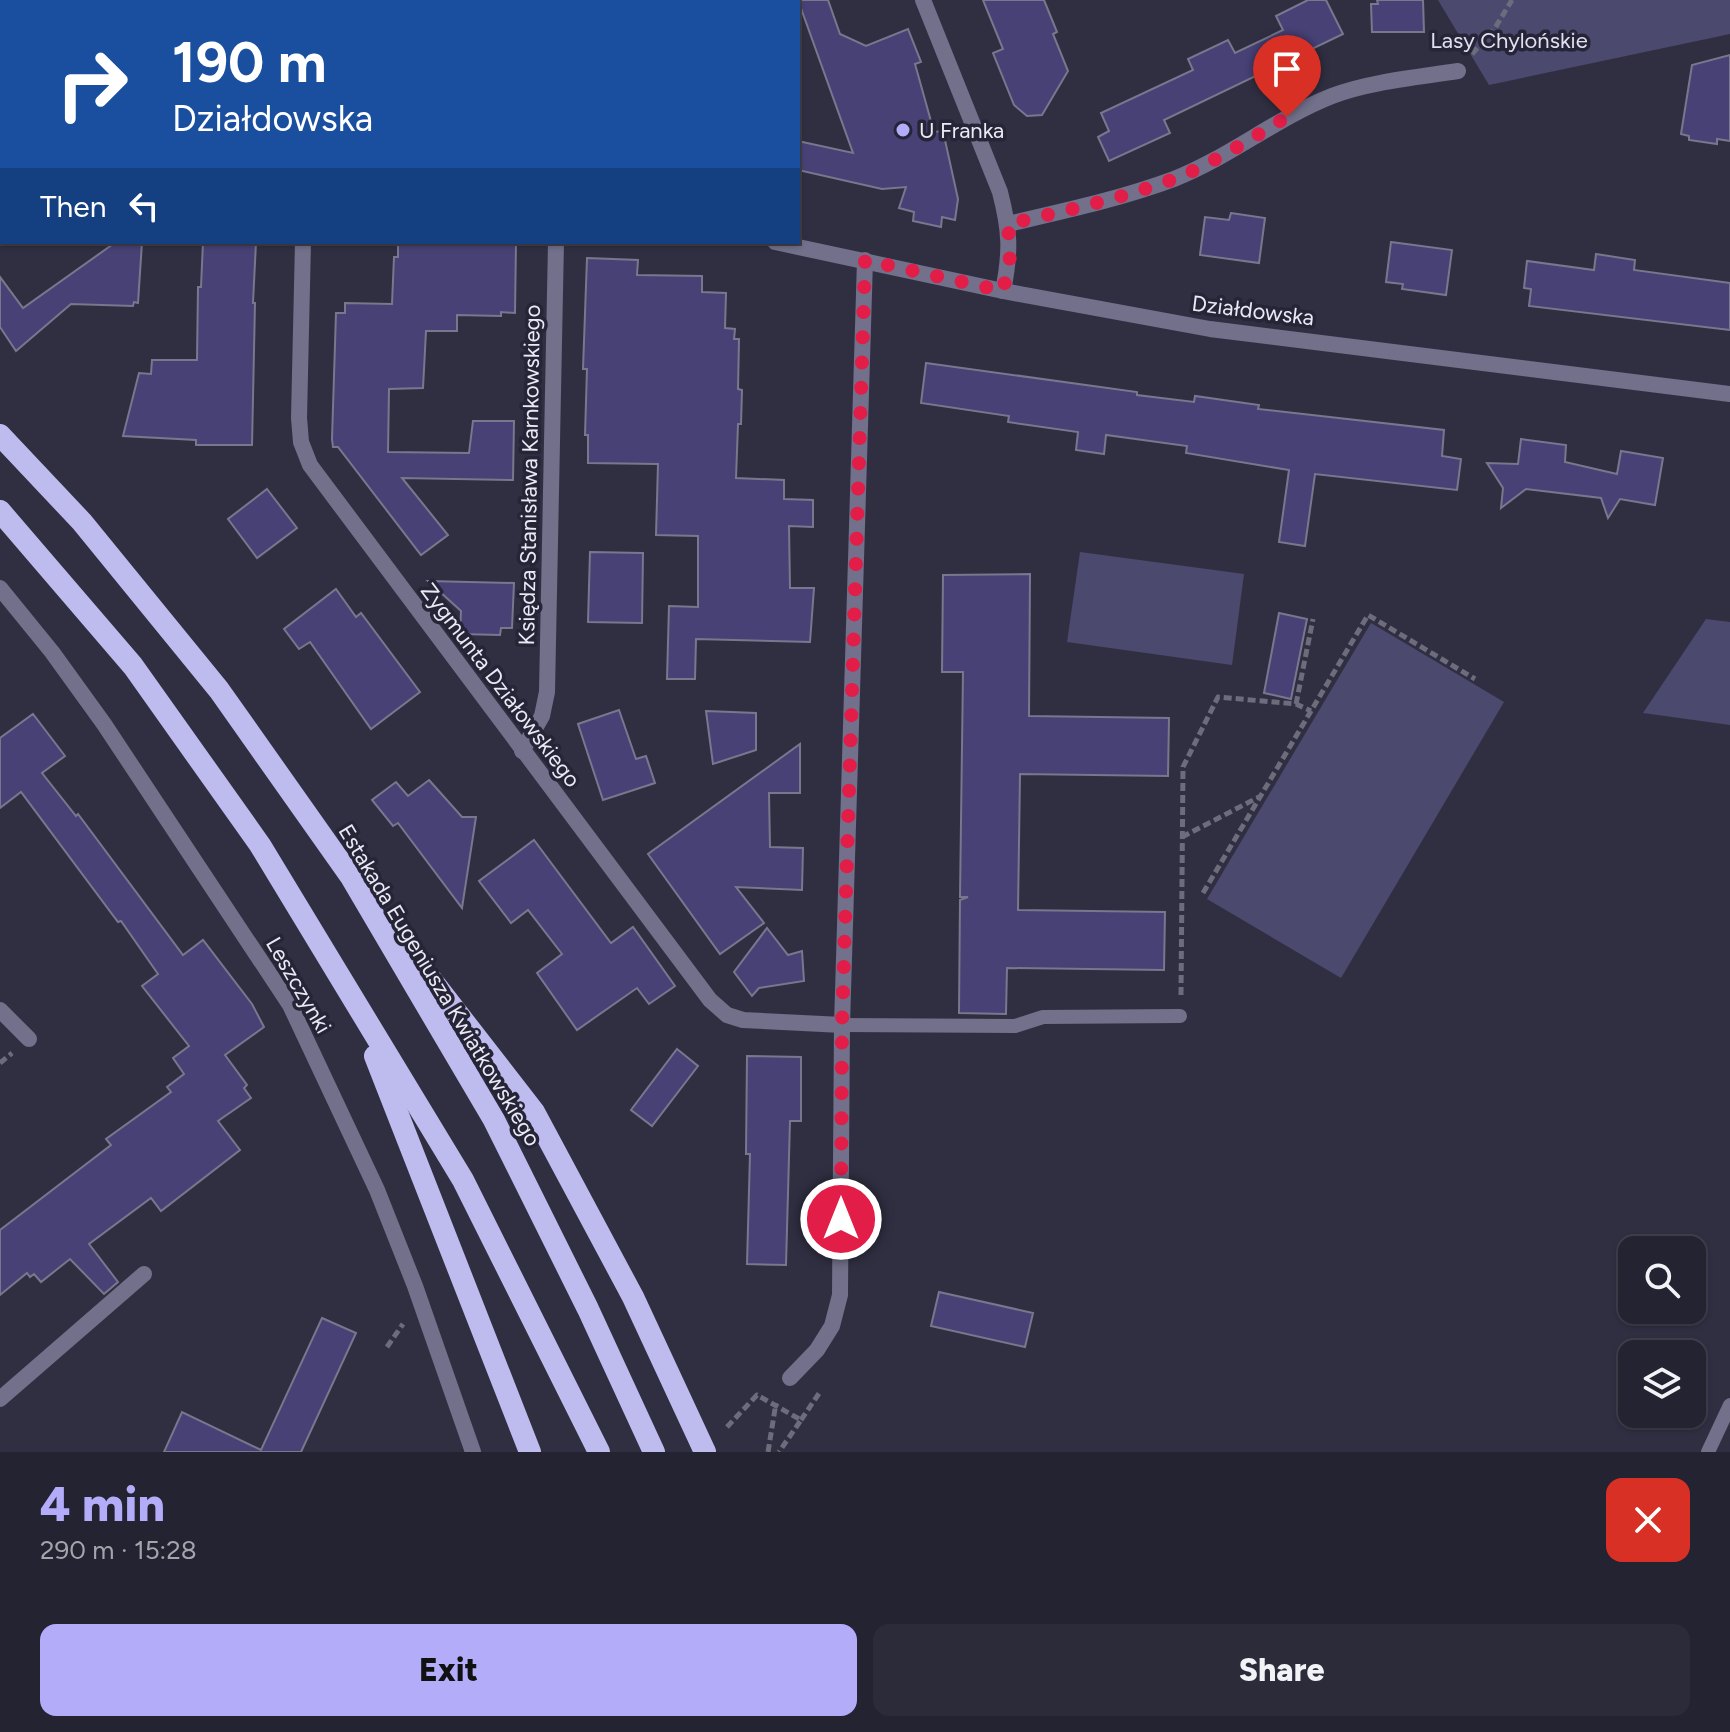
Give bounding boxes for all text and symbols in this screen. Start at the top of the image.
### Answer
park label: Lasy Chylońskie [1430,27,1588,54]
text: 190 m [172,29,327,96]
icon: right [40,32,144,136]
pin [1253,35,1321,117]
icon: arrive [1265,47,1309,91]
text: Działdowska [172,97,373,140]
place label: U Franka [919,117,1004,144]
marker: U Franka [894,121,912,139]
icon: left [122,184,166,228]
text: Then [40,188,106,225]
street label: Działdowska [1190,290,1316,331]
street label: Księdza Stanisława Karnkowskiego [513,304,546,646]
street label: Zygmunta Działowskiego [415,578,586,793]
street label: Estakada Eugeniusza Kwiatkowskiego [333,820,547,1151]
street label: Leszczynki [260,932,337,1038]
position arrow [799,1177,883,1261]
map controls [1618,1236,1706,1428]
button: search [1618,1236,1706,1324]
button: layers [1618,1340,1706,1428]
text: 4 min [40,1475,165,1533]
button: close [1606,1478,1690,1562]
text: 290 m · 15:28 [40,1534,197,1566]
button: Exit [40,1624,857,1716]
button: Share [873,1624,1690,1716]

